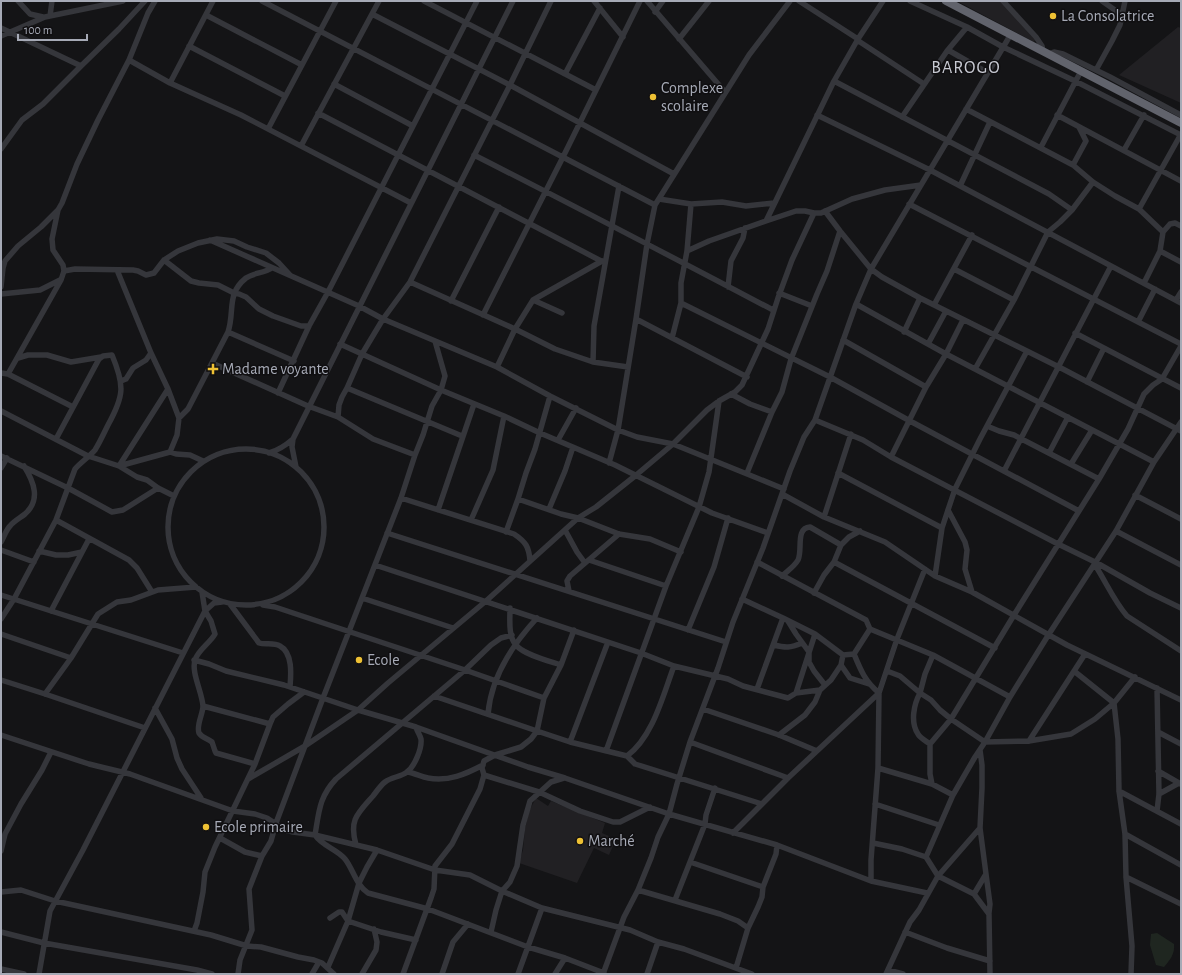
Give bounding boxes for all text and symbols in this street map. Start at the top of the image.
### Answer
place label: La Consolatrice [1061,8,1154,24]
marker: La Consolatrice [1048,11,1058,21]
scale bar [18,16,87,42]
text: 100 m [24,24,52,36]
district label: BAROGO [931,59,1001,77]
place label: Complexe scolaire [661,80,723,114]
marker: Complexe scolaire [648,92,658,102]
place label: Madame voyante [222,361,329,378]
marker: Madame voyante [207,363,219,375]
place label: Ecole [367,652,400,668]
marker: Ecole [354,655,364,665]
place label: Ecole primaire [214,819,303,835]
marker: Ecole primaire [201,822,211,832]
place label: Marché [588,833,635,849]
marker: Marché [575,836,585,846]

